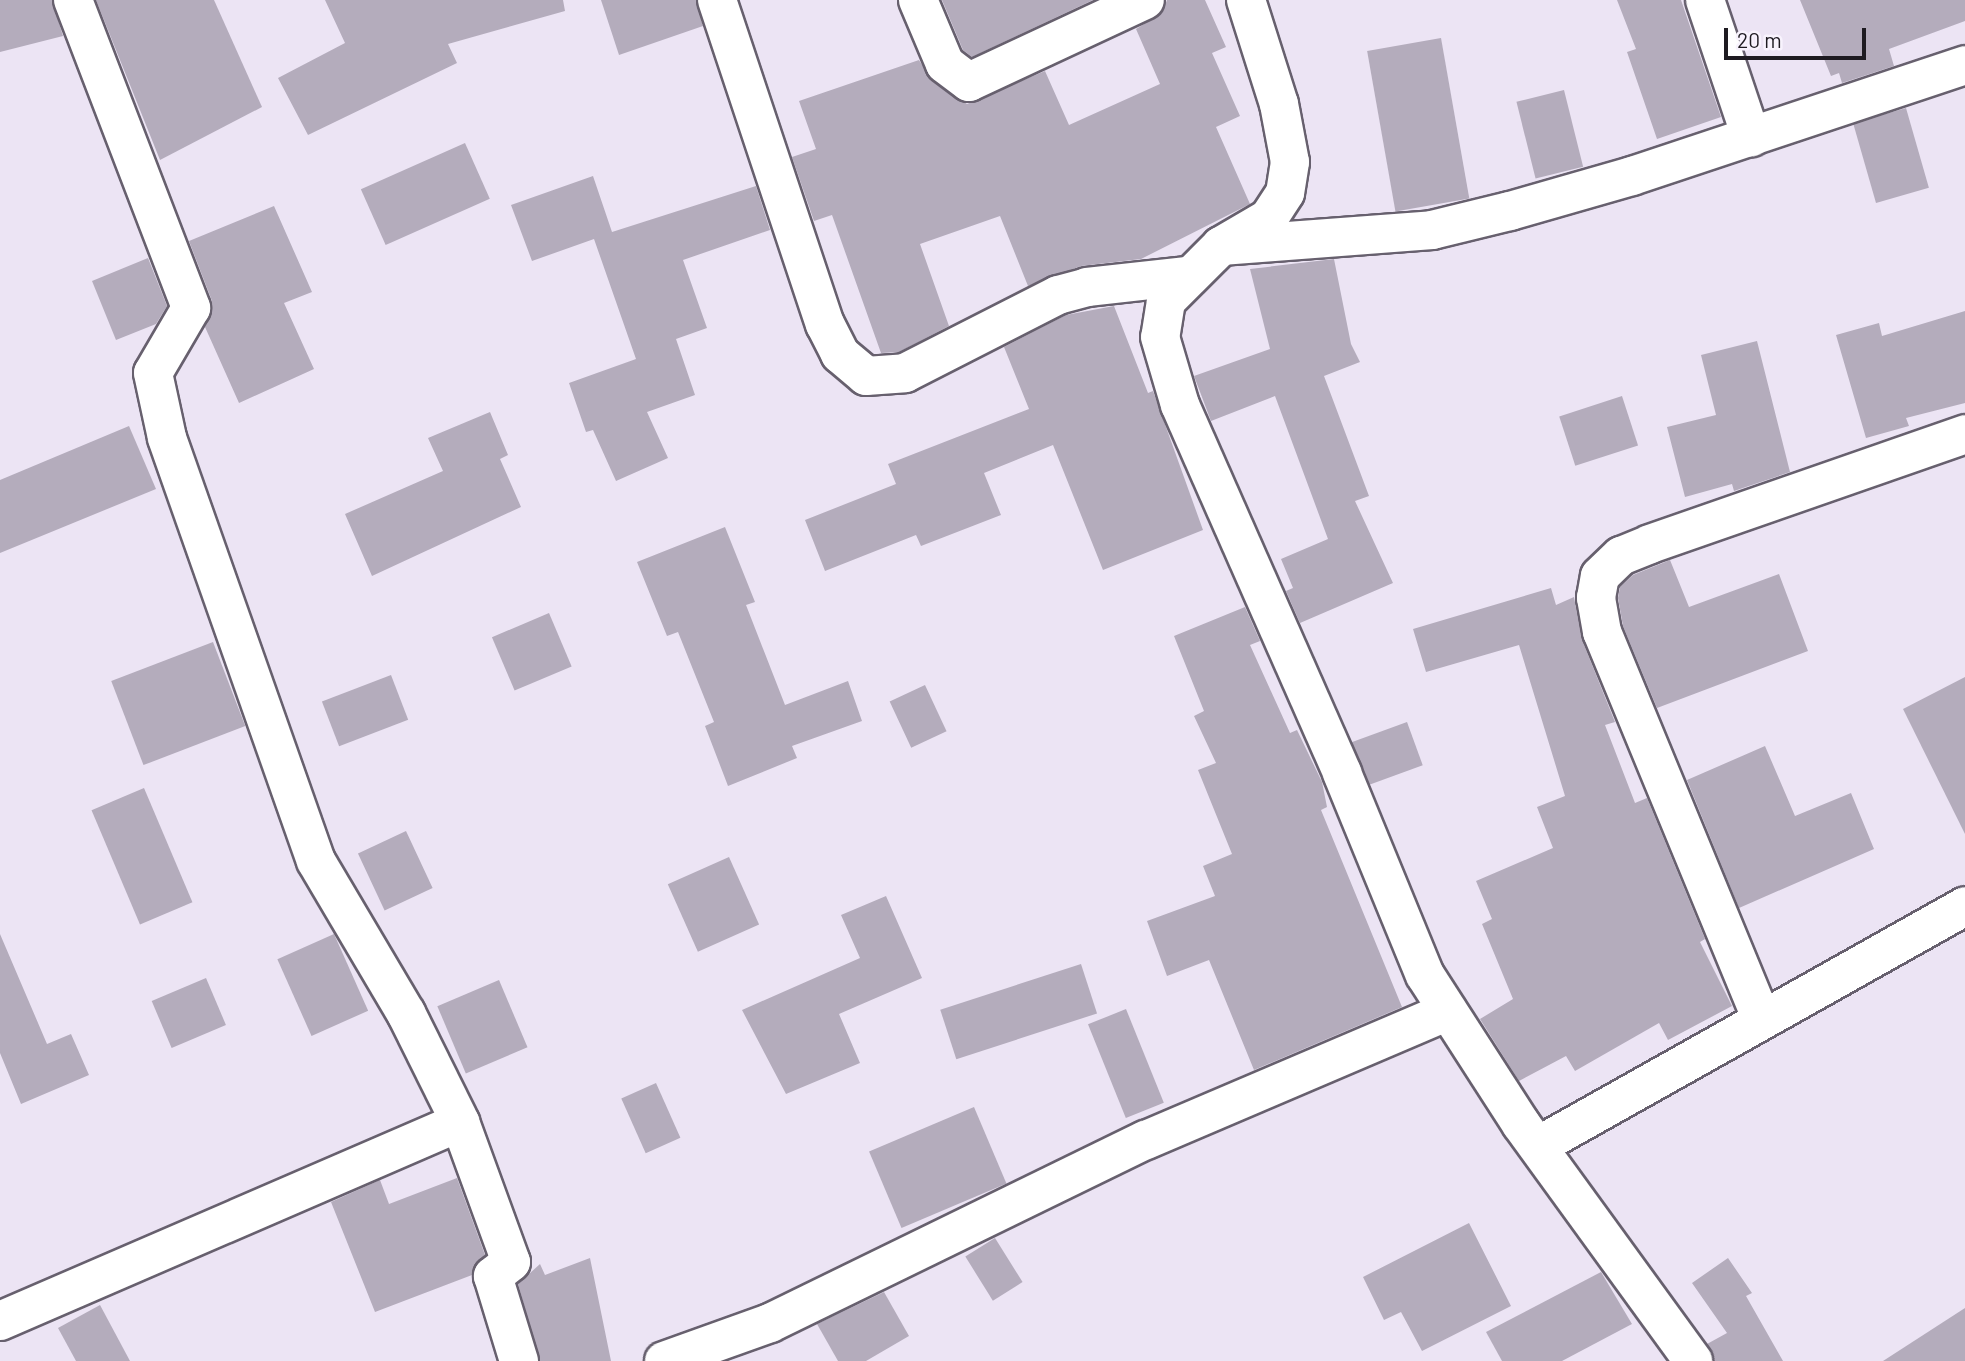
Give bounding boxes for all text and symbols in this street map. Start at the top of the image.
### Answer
scale bar [1727,14,1869,58]
text: 20 m [1737,27,1782,52]

